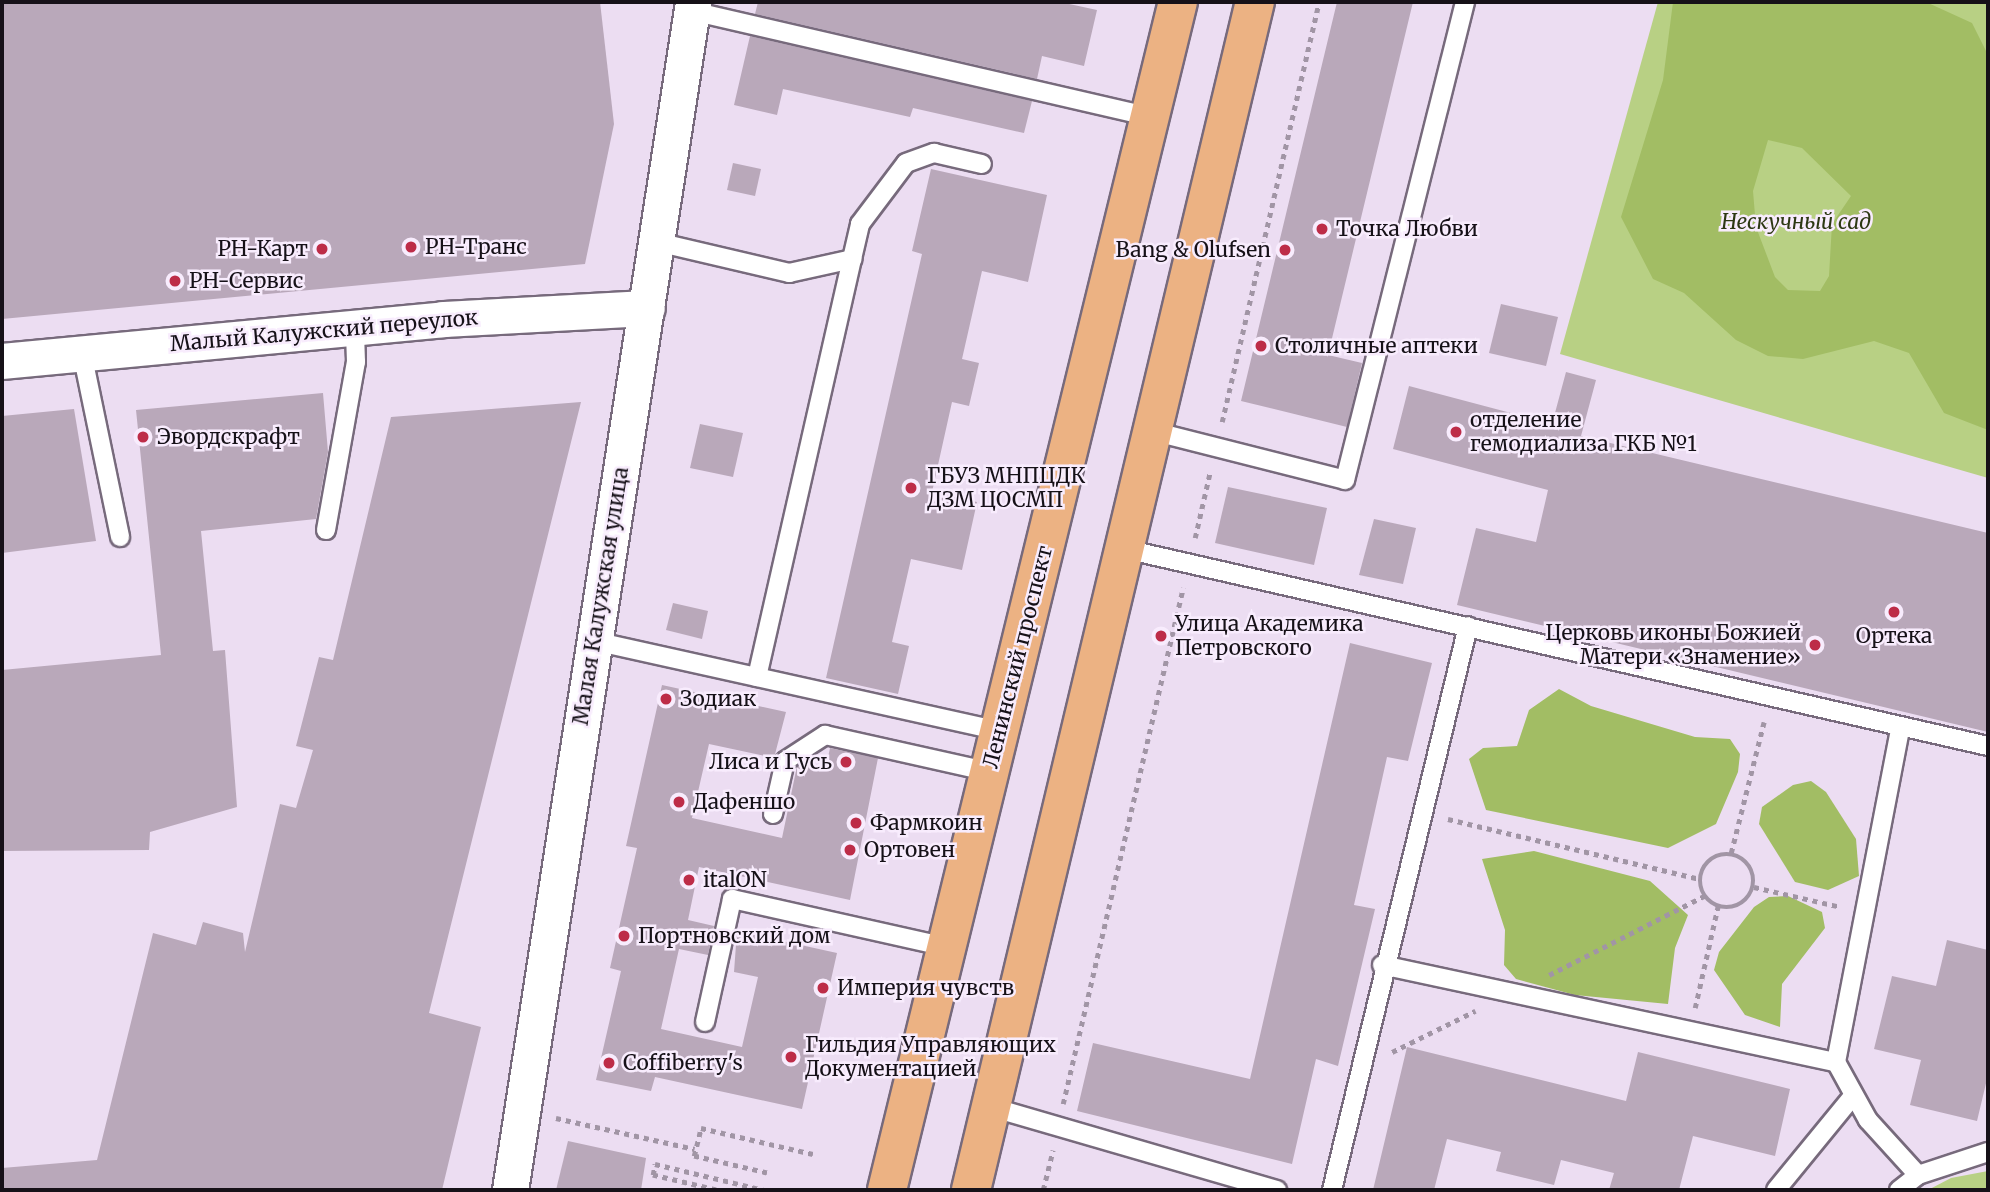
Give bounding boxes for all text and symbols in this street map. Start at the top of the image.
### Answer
park label: Нескучный сад [1721,209,1871,235]
place label: Точка Любви [1336,216,1478,242]
marker: Точка Любви [1314,221,1330,237]
place label: РН-Транс [425,234,527,260]
place label: РН-Карт [218,236,308,262]
place label: Bang & Olufsen [1116,237,1271,263]
marker: РН-Транс [403,239,419,255]
marker: РН-Карт [314,241,330,257]
marker: Bang & Olufsen [1277,242,1293,258]
place label: РН-Сервис [189,268,303,294]
marker: РН-Сервис [167,273,183,289]
street label: Малый Калужский переулок [169,305,479,357]
place label: Столичные аптеки [1275,333,1478,359]
marker: Столичные аптеки [1253,338,1269,354]
place label: отделение гемодиализа ГКБ №1 [1470,407,1697,457]
place label: Эвордскрафт [157,424,300,450]
marker: отделение гемодиализа ГКБ №1 [1448,424,1464,440]
marker: Эвордскрафт [135,429,151,445]
place label: ГБУЗ МНПЦДК ДЗМ ЦОСМП [927,463,1085,513]
street label: Малая Калужская улица [568,465,634,727]
marker: ГБУЗ МНПЦДК ДЗМ ЦОСМП [901,478,921,498]
street label: Ленинский проспект [978,543,1058,771]
marker: Ортека [1886,604,1902,620]
place label: Улица Академика Петровского [1175,611,1363,661]
place label: Церковь иконы Божией Матери «Знамение» [1545,620,1801,670]
place label: Ортека [1856,623,1932,649]
marker: Улица Академика Петровского [1153,628,1169,644]
marker: Церковь иконы Божией Матери «Знамение» [1807,637,1823,653]
place label: Зодиак [680,686,756,712]
marker: Зодиак [658,691,674,707]
place label: Лиса и Гусь [709,749,832,775]
marker: Лиса и Гусь [838,754,854,770]
place label: Дафеншо [693,789,795,815]
marker: Дафеншо [671,794,687,810]
place label: Фармкоин [870,810,983,836]
marker: Фармкоин [848,815,864,831]
place label: Ортовен [864,837,955,863]
marker: Ортовен [842,842,858,858]
place label: italON [703,867,767,893]
marker: italON [681,872,697,888]
place label: Портновский дом [638,923,831,949]
marker: Портновский дом [616,928,632,944]
place label: Империя чувств [837,975,1014,1001]
marker: Империя чувств [815,980,831,996]
place label: Гильдия Управляющих Документацией [805,1032,1056,1082]
marker: Гильдия Управляющих Документацией [783,1049,799,1065]
place label: Coffiberry's [623,1050,743,1076]
marker: Coffiberry's [601,1055,617,1071]

